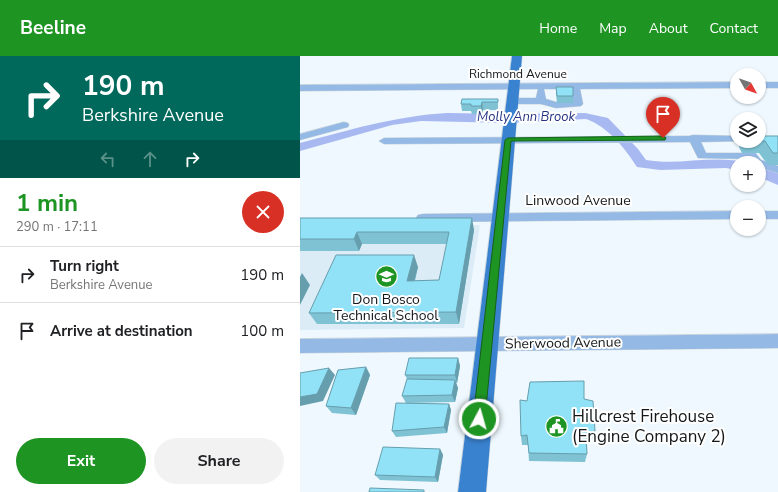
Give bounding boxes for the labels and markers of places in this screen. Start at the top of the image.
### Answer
pin [646,97,680,138]
school or university icon: Don Bosco Technical School [373,264,399,290]
place label: Don Bosco Technical School [334,290,439,325]
place label: Hillcrest Firehouse (Engine Company 2) [572,405,726,448]
public building icon: Hillcrest Firehouse (Engine Company 2) [544,413,570,439]

